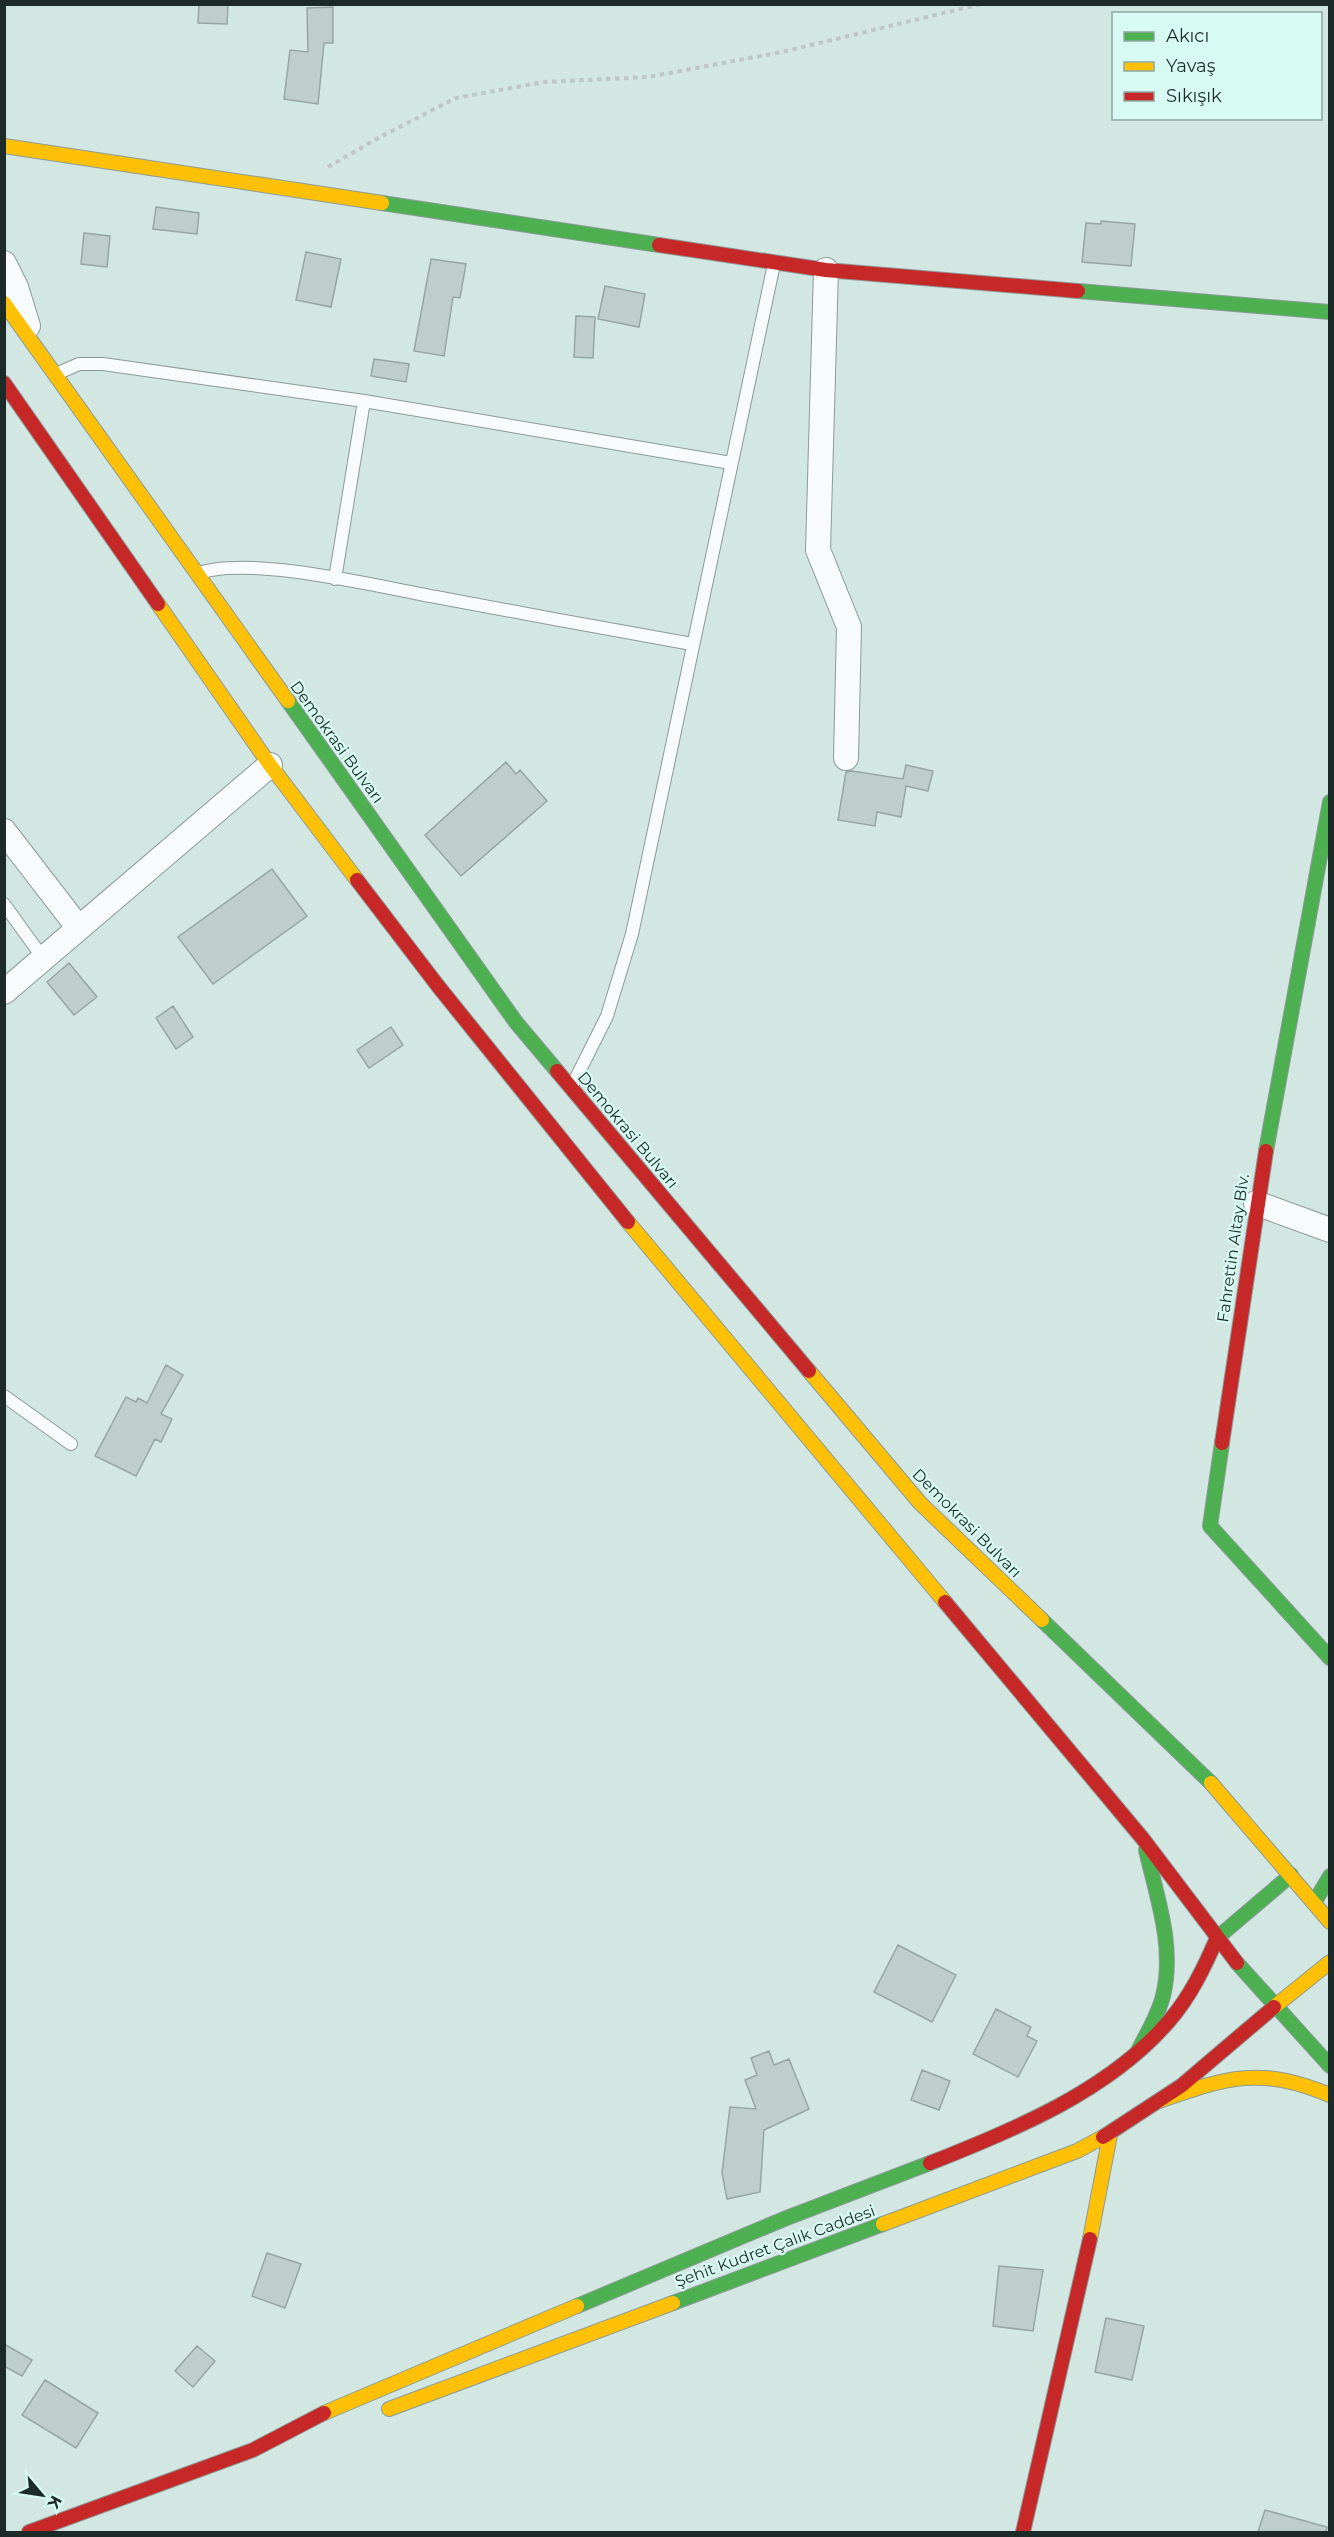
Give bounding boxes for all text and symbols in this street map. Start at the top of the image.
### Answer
legend [1112,12,1322,120]
text: Akıcı [1166,25,1209,47]
text: Yavaş [1166,55,1216,77]
text: Sıkışık [1166,85,1222,107]
street label: Demokrasi Bulvarı [286,677,388,807]
street label: Demokrasi Bulvarı [574,1068,682,1192]
street label: Fahrettin Altay Blv. [1213,1173,1253,1323]
street label: Demokrasi Bulvarı [909,1465,1025,1581]
street label: Şehit Kudret Çalık Caddesi [672,2201,878,2291]
north arrow [12,2465,72,2525]
text: K [43,2492,66,2513]

